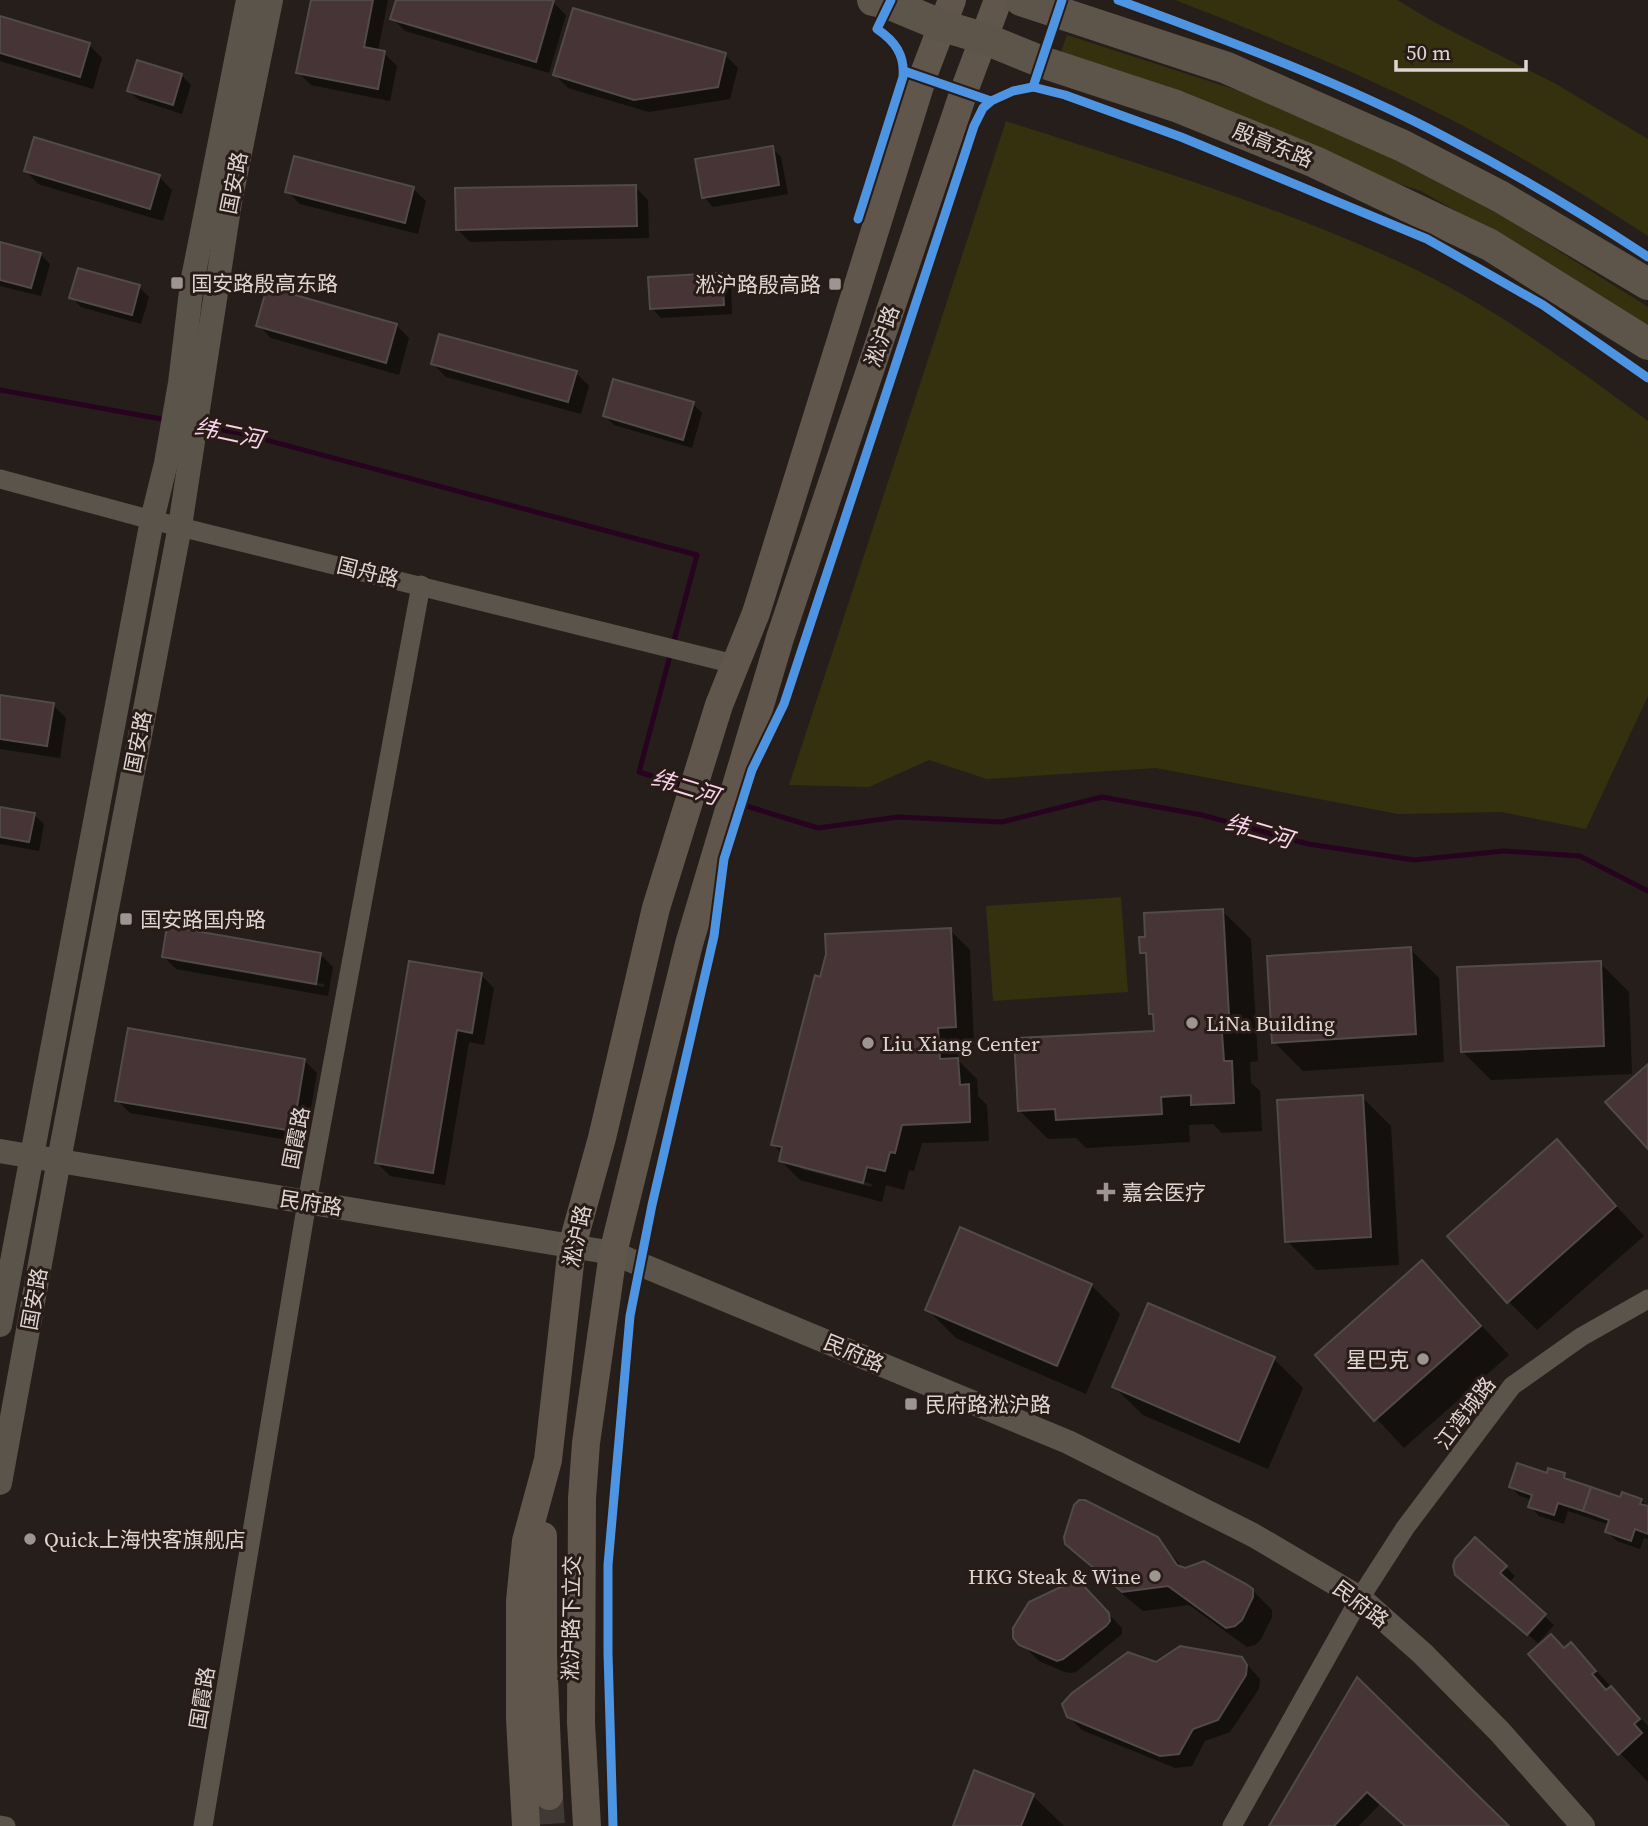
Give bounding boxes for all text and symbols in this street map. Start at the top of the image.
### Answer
scale bar [1396,28,1526,72]
text: 50 m [1406,38,1451,67]
street label: 殷高东路 [1229,116,1317,174]
street label: 国安路 [214,149,254,217]
place label: 国安路殷高东路 [191,269,338,298]
place label: 淞沪路殷高路 [695,270,821,299]
marker: 国安路殷高东路 [169,275,185,291]
marker: 淞沪路殷高路 [827,276,843,292]
street label: 淞沪路 [858,301,906,371]
water label: 纬二河 [192,410,270,457]
street label: 国舟路 [334,550,402,594]
street label: 国安路 [118,708,158,776]
water label: 纬二河 [647,762,726,814]
water label: 纬二河 [1221,806,1300,857]
place label: 国安路国舟路 [140,905,266,934]
marker: 国安路国舟路 [118,911,134,927]
place label: LiNa Building [1206,1009,1335,1038]
marker: LiNa Building [1184,1015,1200,1031]
place label: Liu Xiang Center [882,1029,1040,1058]
marker: Liu Xiang Center [860,1035,876,1051]
street label: 国霞路 [276,1104,316,1172]
place label: 嘉会医疗 [1122,1178,1206,1207]
marker: 嘉会医疗 [1096,1182,1116,1202]
street label: 民府路 [278,1184,344,1222]
street label: 淞沪路 [556,1202,598,1270]
street label: 国安路 [14,1265,54,1333]
street label: 民府路 [819,1327,889,1379]
place label: 星巴克 [1346,1345,1409,1374]
marker: 星巴克 [1415,1351,1431,1367]
street label: 江湾城路 [1428,1371,1502,1455]
place label: 民府路淞沪路 [925,1390,1051,1419]
marker: 民府路淞沪路 [903,1396,919,1412]
place label: Quick上海快客旗舰店 [44,1525,246,1554]
marker: Quick上海快客旗舰店 [22,1531,38,1547]
street label: 淞沪路下立交 [555,1555,587,1681]
place label: HKG Steak & Wine [968,1562,1141,1591]
marker: HKG Steak & Wine [1147,1568,1163,1584]
street label: 民府路 [1327,1573,1395,1635]
street label: 国霞路 [183,1665,221,1731]

